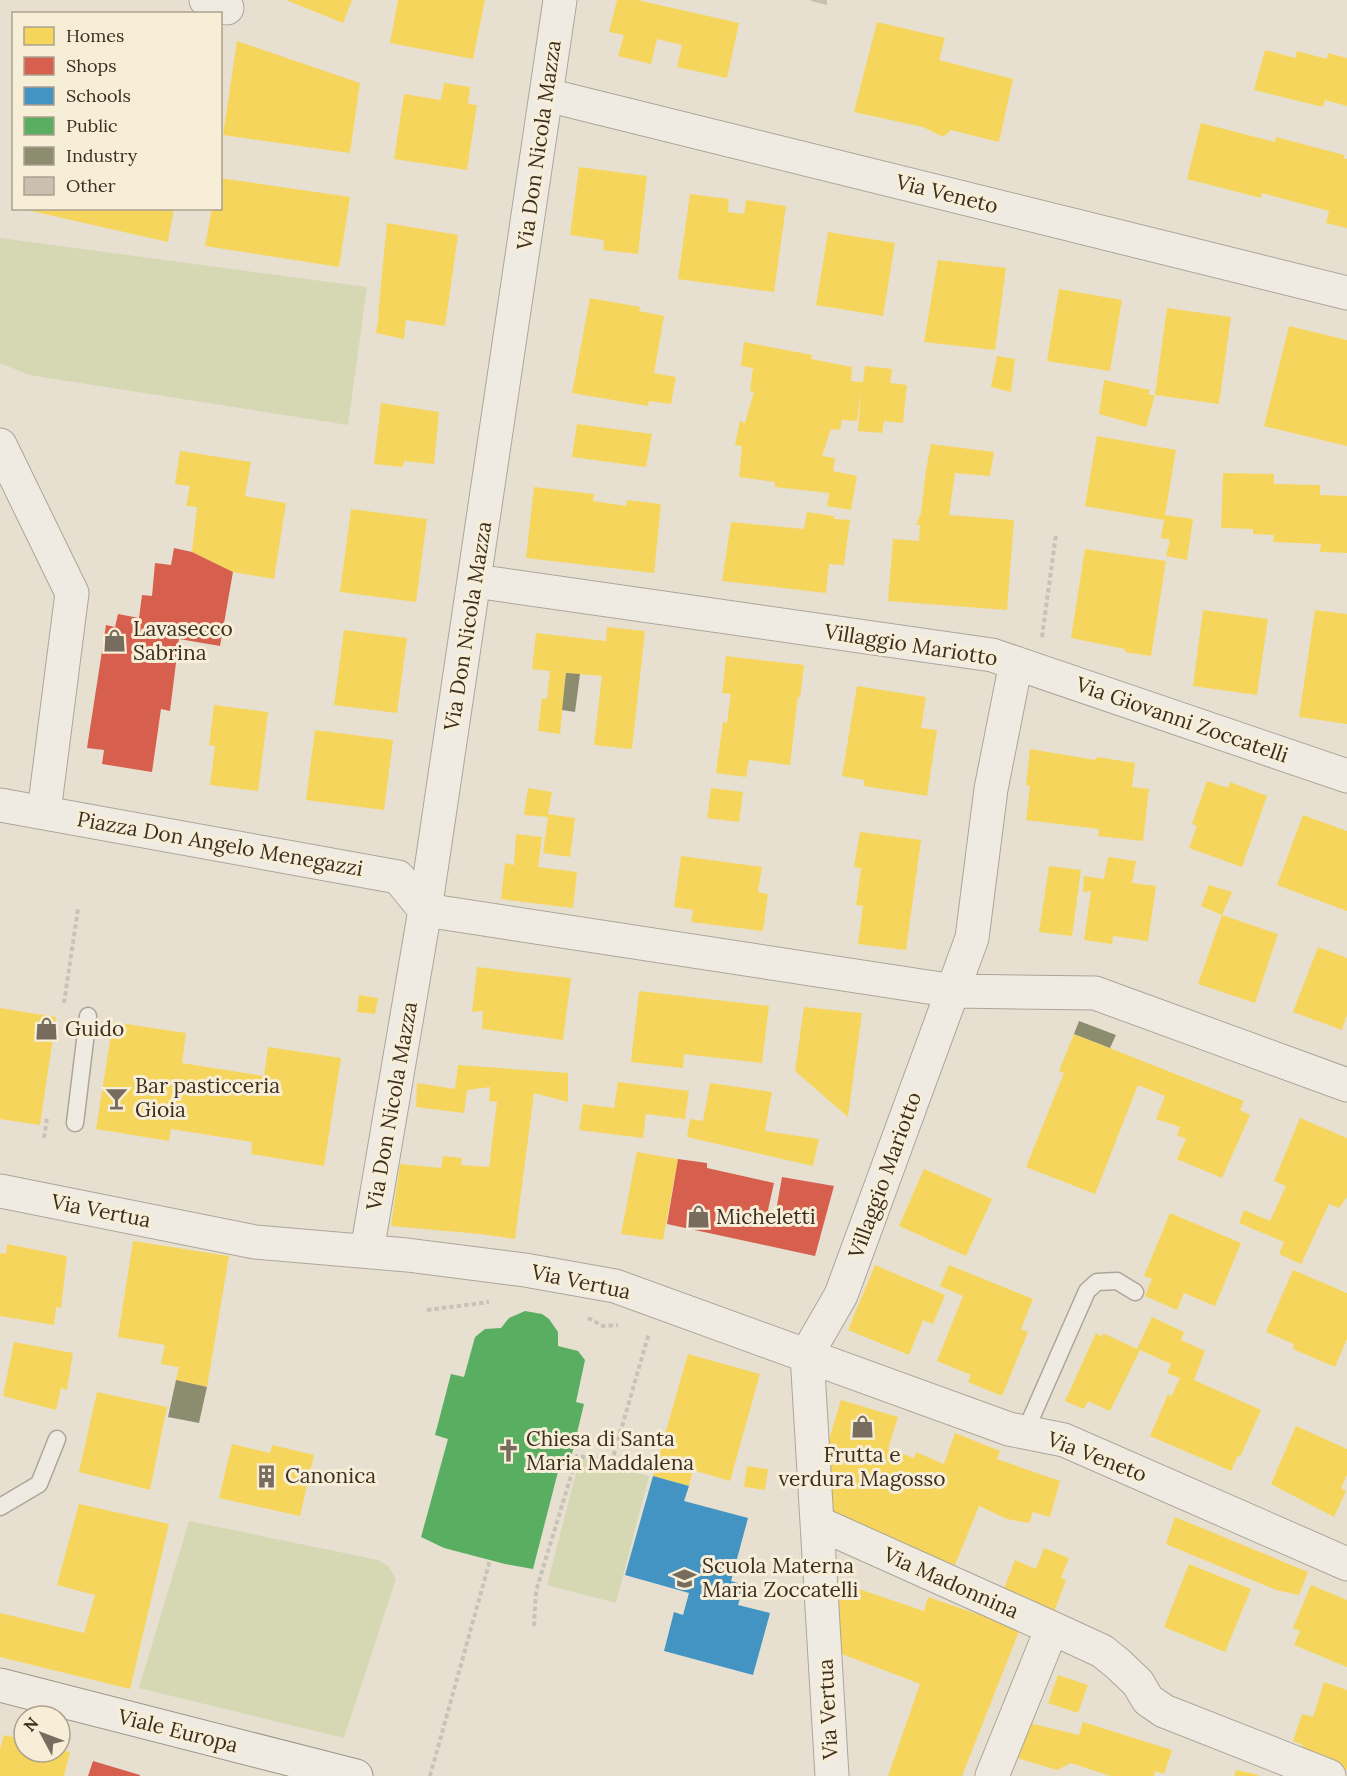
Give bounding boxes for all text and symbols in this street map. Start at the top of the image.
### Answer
legend [12,12,222,210]
text: Homes [66,24,124,47]
street label: Via Don Nicola Mazza [510,38,567,253]
text: Shops [66,54,117,77]
text: Schools [66,84,131,107]
text: Public [66,114,118,137]
text: Industry [66,144,138,167]
street label: Via Veneto [892,168,1001,219]
text: Other [66,174,116,197]
street label: Via Don Nicola Mazza [437,519,497,733]
place label: Lavasecco Sabrina [133,615,233,666]
street label: Villaggio Mariotto [821,617,1000,672]
shop icon: Lavasecco Sabrina [102,628,128,654]
street label: Via Giovanni Zoccatelli [1072,670,1292,769]
street label: Piazza Don Angelo Menegazzi [75,805,365,882]
street label: Via Don Nicola Mazza [360,999,423,1213]
place label: Guido [65,1015,124,1042]
shop icon: Guido [34,1016,60,1042]
place label: Bar pasticceria Gioia [135,1072,280,1123]
bar icon: Bar pasticceria Gioia [104,1085,130,1111]
street label: Villaggio Mariotto [842,1088,927,1263]
street label: Via Vertua [48,1187,153,1233]
place label: Micheletti [716,1203,816,1230]
shop icon: Micheletti [685,1204,711,1230]
street label: Via Vertua [528,1258,633,1305]
shop icon: Frutta e verdura Magosso [849,1414,875,1440]
place label: Chiesa di Santa Maria Maddalena [526,1425,694,1476]
street label: Via Veneto [1043,1425,1151,1488]
church icon: Chiesa di Santa Maria Maddalena [495,1438,521,1464]
place label: Frutta e verdura Magosso [779,1441,945,1492]
place label: Canonica [285,1462,376,1489]
building icon: Canonica [254,1463,280,1489]
street label: Via Madonnina [878,1540,1023,1625]
place label: Scuola Materna Maria Zoccatelli [702,1552,858,1603]
school or university icon: Scuola Materna Maria Zoccatelli [671,1565,697,1591]
street label: Via Vertua [811,1658,844,1761]
street label: Viale Europa [114,1702,241,1759]
north arrow [12,1704,72,1764]
text: N [19,1713,42,1735]

